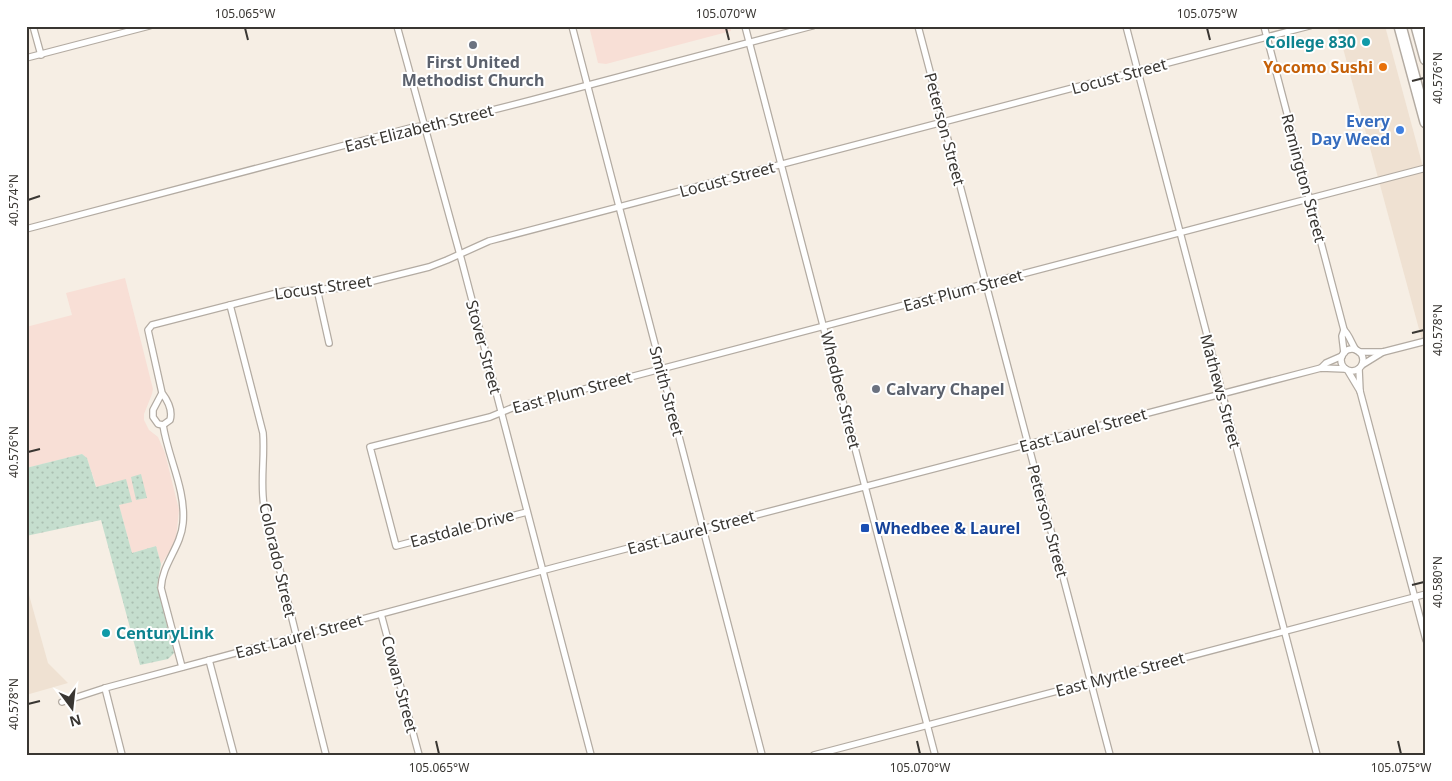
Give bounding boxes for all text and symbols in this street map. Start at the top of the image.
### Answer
text: 105.065°W [215,5,275,22]
text: 105.070°W [696,5,756,22]
text: 105.075°W [1177,5,1237,22]
place label: College 830 [1265,31,1356,53]
marker: College 830 [1360,36,1372,48]
marker: First United Methodist Church [467,39,479,51]
place label: First United Methodist Church [402,51,544,91]
text: 40.576°N [1429,52,1446,104]
street label: Locust Street [1069,53,1169,99]
place label: Yocomo Sushi [1263,56,1373,78]
marker: Yocomo Sushi [1377,61,1389,73]
street label: Peterson Street [919,70,971,188]
street label: East Elizabeth Street [342,99,496,157]
place label: Every Day Weed [1311,110,1391,150]
street label: Remington Street [1276,111,1332,245]
marker: Every Day Weed [1394,124,1406,136]
street label: Locust Street [677,156,777,202]
text: 40.574°N [5,174,22,226]
street label: East Plum Street [901,263,1025,317]
street label: Locust Street [273,269,373,305]
street label: Stover Street [461,298,507,397]
text: 40.578°N [1429,304,1446,356]
street label: Whedbee Street [816,329,866,451]
street label: Mathews Street [1195,332,1247,451]
street label: Smith Street [644,344,690,439]
street label: East Plum Street [510,365,634,419]
place label: Calvary Chapel [886,378,1004,400]
marker: Calvary Chapel [870,383,882,395]
street label: East Laurel Street [1017,402,1149,458]
text: 40.576°N [5,426,22,478]
street label: Peterson Street [1022,462,1074,580]
street label: Colorado Street [254,500,302,620]
street label: Eastdale Drive [407,504,517,552]
street label: East Laurel Street [625,504,757,560]
place label: Whedbee & Laurel [875,517,1020,539]
marker: Whedbee & Laurel [859,522,871,534]
text: 40.580°N [1429,556,1446,608]
street label: East Laurel Street [233,608,365,664]
place label: CenturyLink [116,622,214,644]
marker: CenturyLink [100,627,112,639]
street label: Cowan Street [376,633,424,735]
street label: East Myrtle Street [1053,646,1187,702]
text: 40.578°N [5,678,22,730]
north arrow [48,684,98,734]
text: N [68,710,83,732]
text: 105.065°W [409,759,469,776]
text: 105.070°W [890,759,950,776]
text: 105.075°W [1371,759,1431,776]

